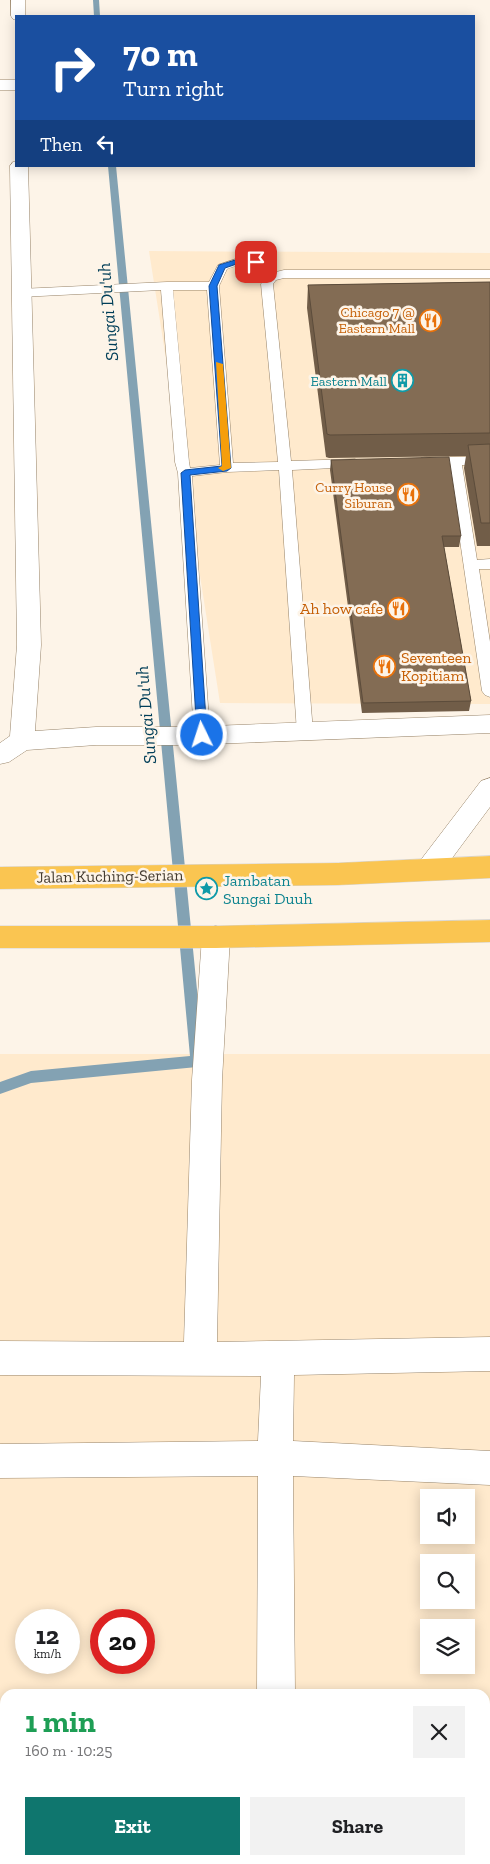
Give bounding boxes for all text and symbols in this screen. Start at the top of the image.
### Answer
text: 70 m [123,33,198,75]
icon: right [40,35,105,100]
text: Turn right [123,75,224,102]
icon: left [92,130,120,158]
text: Then [40,133,82,156]
pin [235,241,277,283]
icon: arrive [242,248,270,276]
water label: Sungai Du'uh [93,262,123,362]
place label: Chicago 7 @ Eastern Mall [339,304,415,337]
restaurant icon: Chicago 7 @ Eastern Mall [419,308,443,332]
building icon: Eastern Mall [391,369,415,393]
place label: Eastern Mall [311,373,387,390]
place label: Curry House Siburan [315,479,392,512]
restaurant icon: Curry House Siburan [396,483,420,507]
restaurant icon: Ah how cafe [387,596,411,620]
place label: Ah how cafe [300,599,383,618]
place label: Seventeen Kopitiam [401,648,472,685]
restaurant icon: Seventeen Kopitiam [373,654,397,678]
water label: Sungai Du'uh [131,665,161,765]
position arrow [175,708,227,760]
street label: Jalan Kuching-Serian [36,865,184,887]
place label: Jambatan Sungai Duuh [223,871,313,908]
place icon: Jambatan Sungai Duuh [195,877,219,901]
map controls [420,1489,475,1674]
button: sound [420,1489,475,1544]
button: search [420,1554,475,1609]
speed limit sign: 20 [90,1609,155,1674]
button: layers [420,1619,475,1674]
text: 12 [36,1620,59,1650]
text: km/h [34,1647,61,1661]
text: 1 min [25,1704,96,1740]
button: close [413,1706,465,1758]
text: 160 m · 10:25 [25,1741,112,1760]
button: Exit [25,1797,240,1855]
button: Share [250,1797,465,1855]

